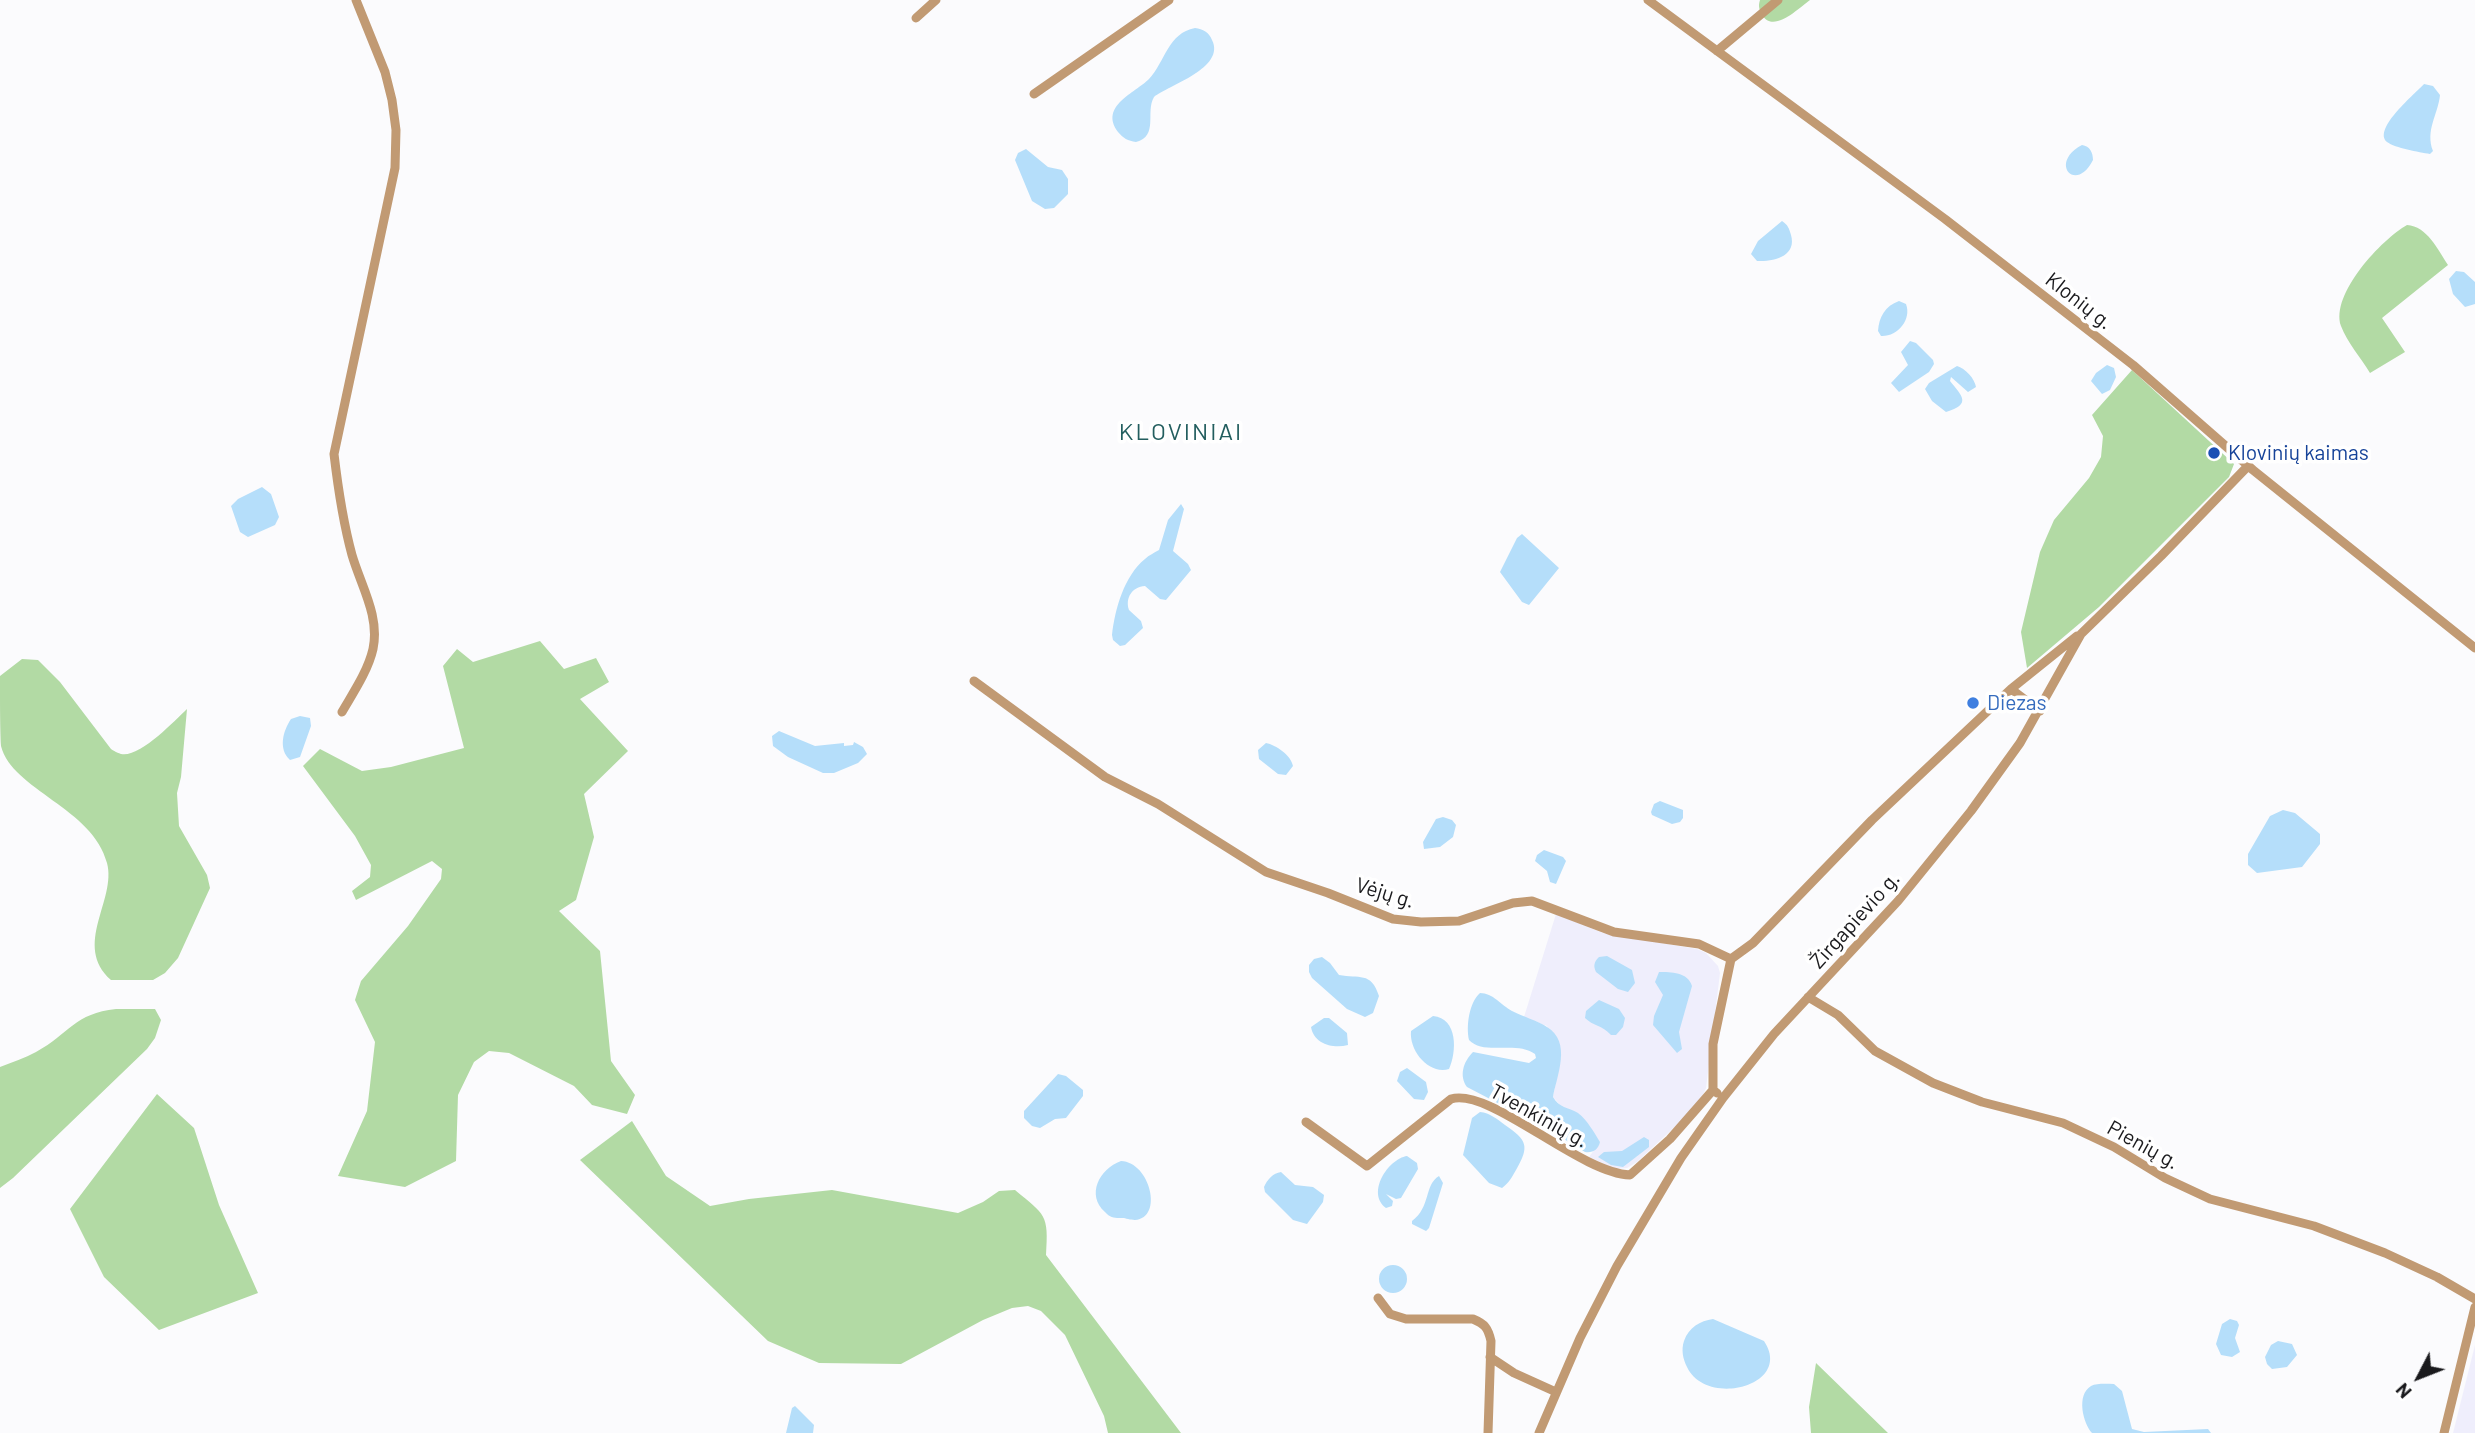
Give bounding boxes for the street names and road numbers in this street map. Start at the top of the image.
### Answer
street label: Klonių g. [2040,267,2118,335]
street label: Žirgapievio g. [1805,866,1905,974]
street label: Vėjų g. [1352,872,1418,914]
street label: Tvenkinių g. [1485,1079,1593,1153]
street label: Pienių g. [2103,1115,2183,1175]

